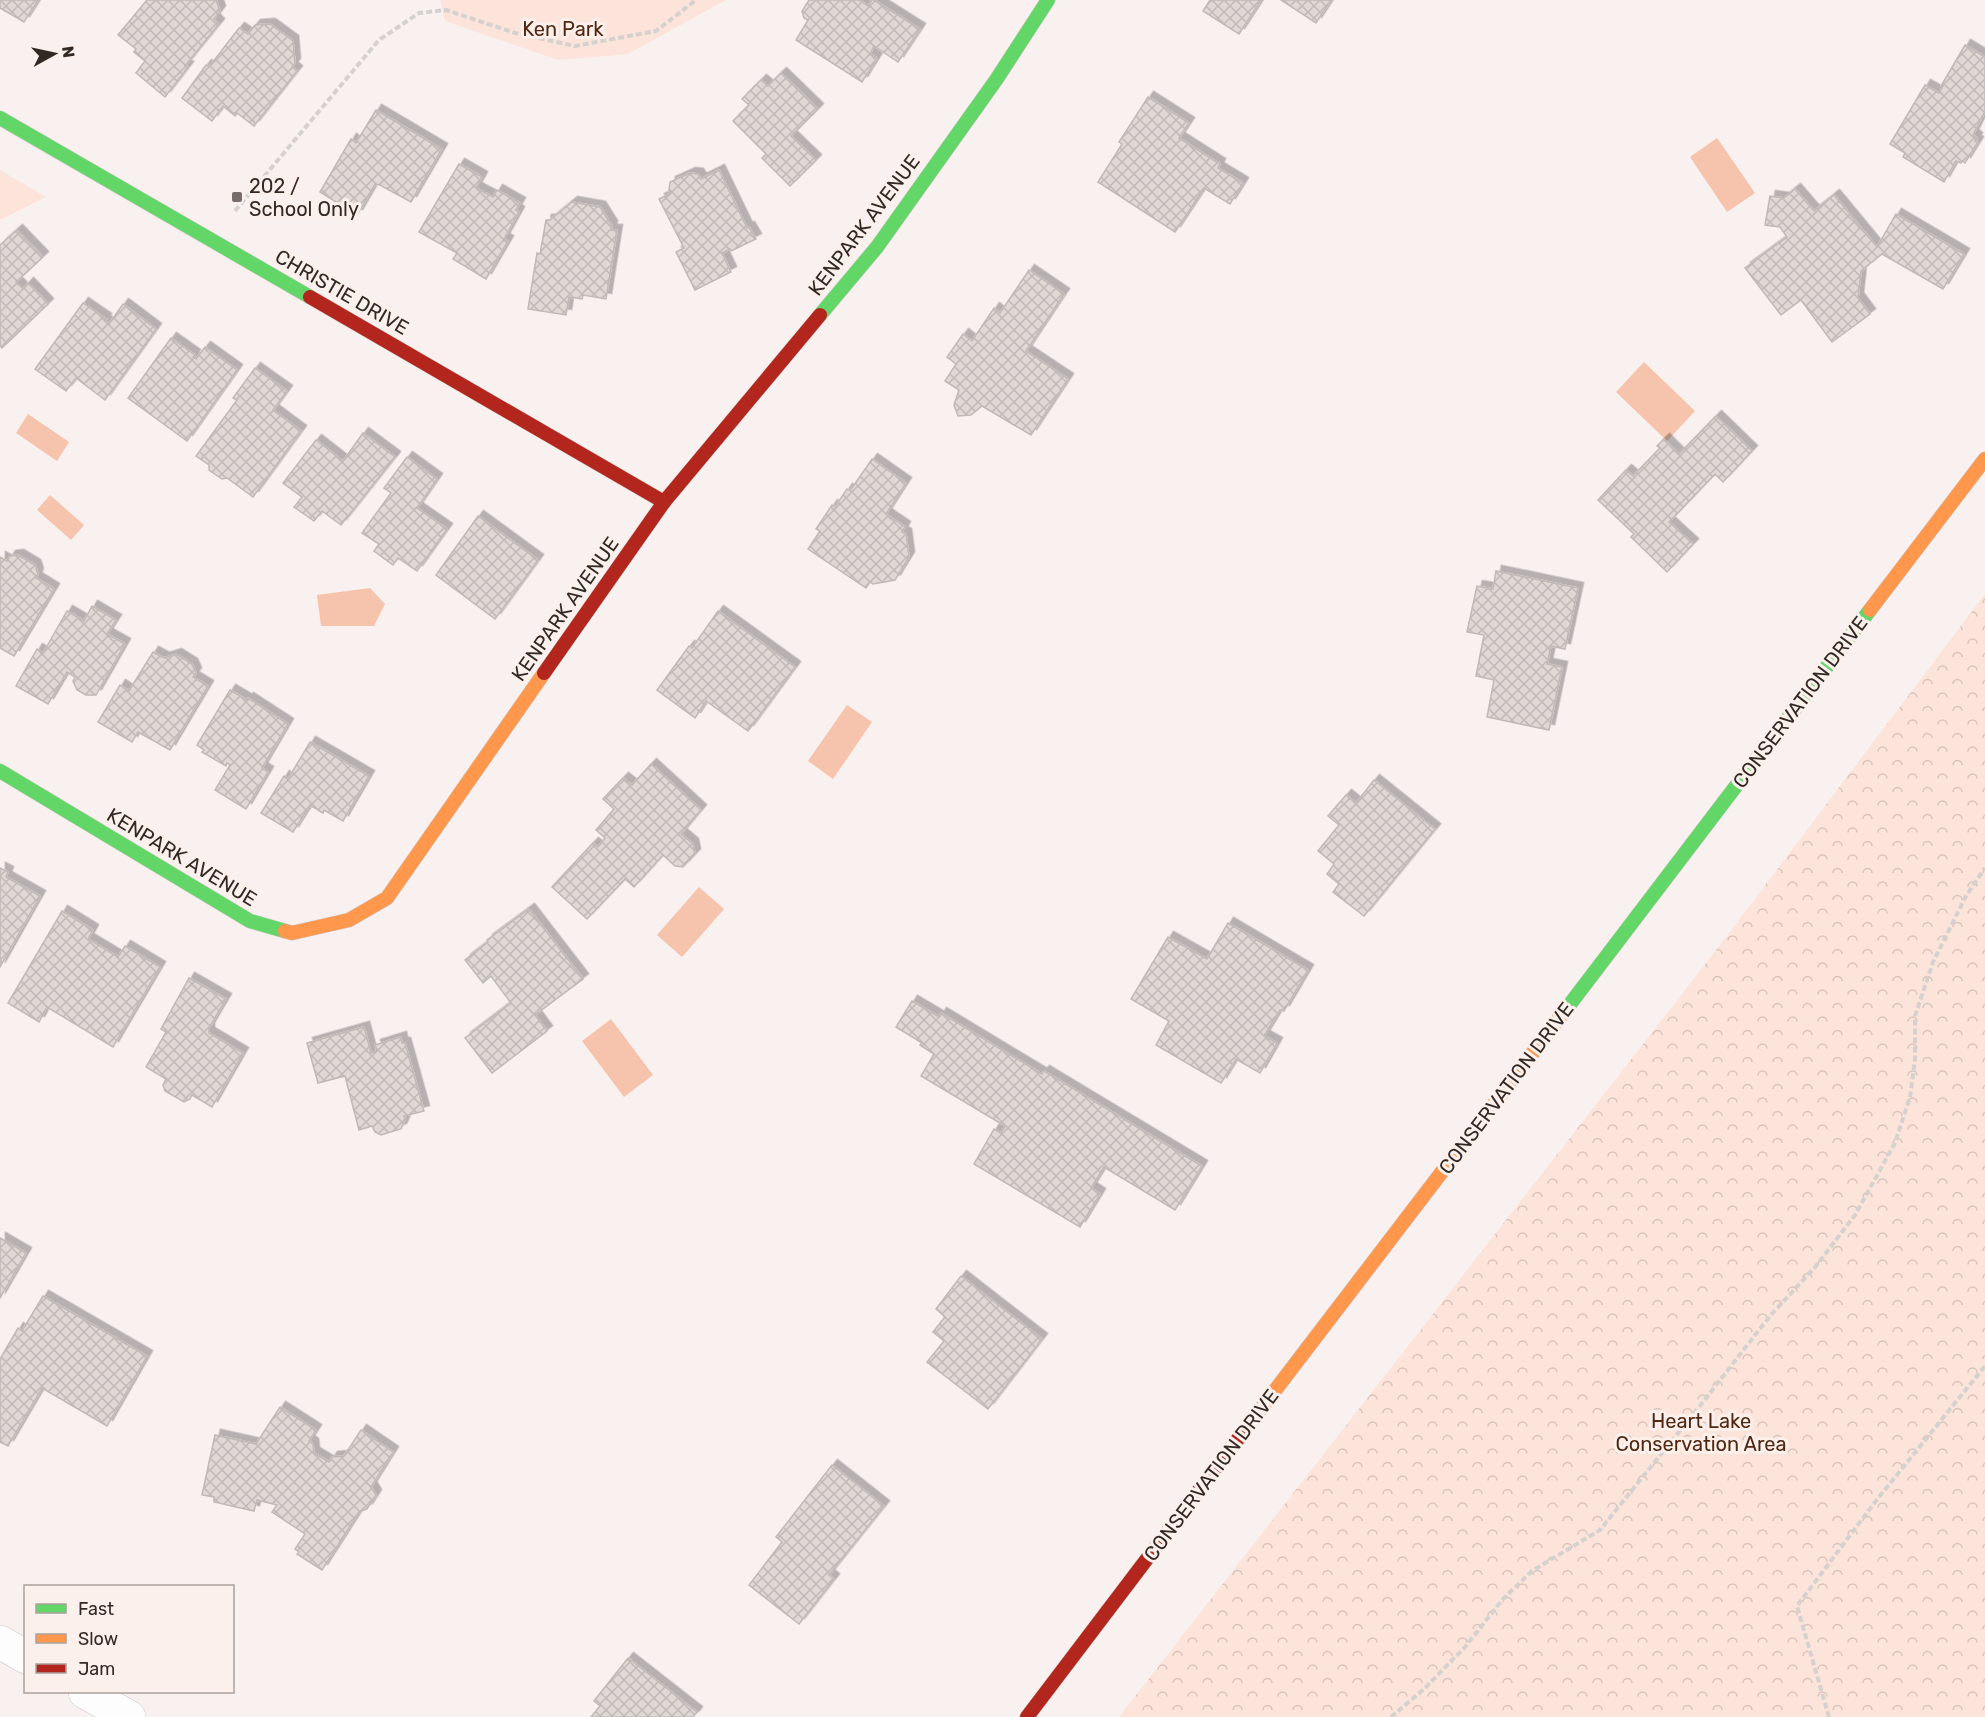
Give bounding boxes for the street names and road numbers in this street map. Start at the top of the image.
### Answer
street label: KENPARK AVENUE [803,150,925,300]
street label: CHRISTIE DRIVE [271,244,413,340]
street label: KENPARK AVENUE [506,532,624,686]
street label: CONSERVATION DRIVE [1728,611,1872,793]
street label: KENPARK AVENUE [103,803,261,911]
street label: CONSERVATION DRIVE [1434,997,1578,1179]
street label: CONSERVATION DRIVE [1139,1384,1283,1566]

